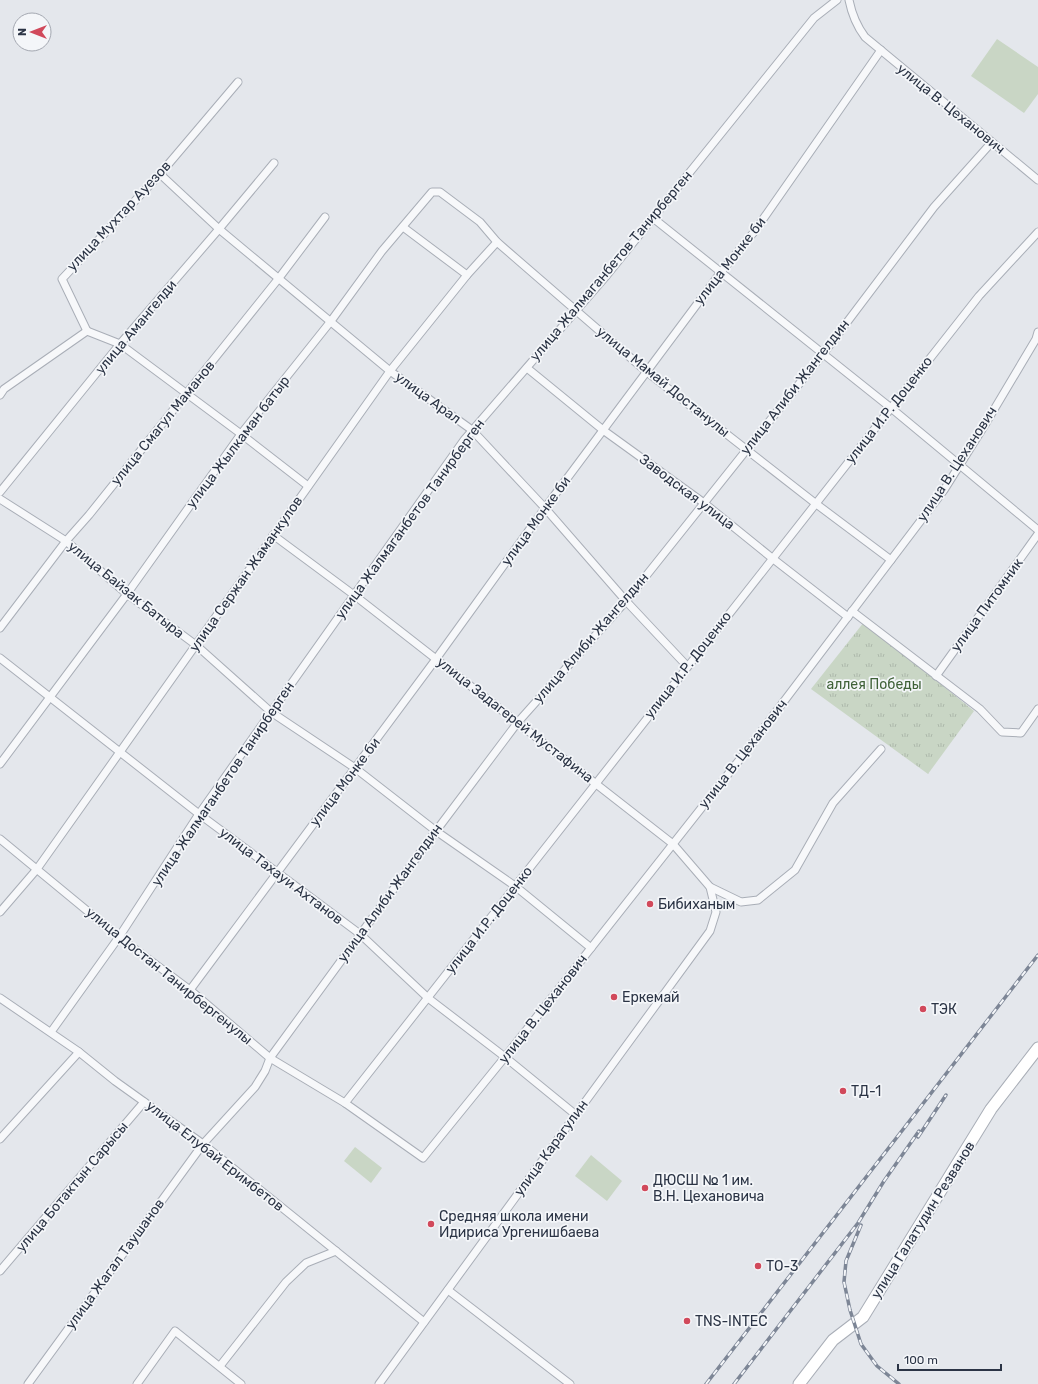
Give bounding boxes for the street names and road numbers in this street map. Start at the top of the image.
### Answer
street label: улица В. Цеханович [894,60,1008,158]
street label: улица Мухтар Ауезов [64,157,175,275]
street label: улица Жалмаганбетов Танирберген [526,167,696,365]
street label: улица Монке би [691,214,769,308]
street label: улица Амангелди [92,277,180,377]
street label: улица Алиби Жангелдин [737,316,853,458]
street label: улица Мамай Достанулы [593,323,733,441]
street label: улица И.Р. Доценко [842,353,936,467]
street label: улица Смагул Маманов [107,357,219,489]
street label: улица Арал [392,368,464,428]
street label: улица Жылкаман батыр [183,372,293,512]
street label: улица В. Цеханович [913,403,1001,525]
street label: улица Жалмаганбетов Танирберген [332,416,488,622]
street label: Заводская улица [636,451,738,533]
street label: улица Монке би [498,473,574,569]
street label: улица Сержан Жаманкулов [186,493,306,655]
street label: улица Байзак Батыра [64,538,188,642]
street label: улица Питомник [947,554,1027,655]
street label: улица Алиби Жангелдин [530,569,652,707]
street label: улица И.Р. Доценко [641,608,735,722]
street label: улица Задагерей Мустафина [433,654,597,786]
street label: улица Жалмаганбетов Танирберген [148,678,298,890]
street label: улица В. Цеханович [695,696,791,812]
street label: улица Монке би [306,734,384,830]
street label: улица Алиби Жангелдин [334,820,446,966]
street label: улица Тахауи Ахтанов [216,824,346,928]
street label: улица И.Р. Доценко [442,863,536,977]
street label: улица Достан Танирбергенулы [82,904,256,1048]
street label: улица В. Цеханович [495,951,591,1067]
street label: улица Елубай Еримбетов [143,1097,287,1215]
street label: улица Карагулин [510,1097,592,1199]
street label: улица Ботактын Сарысы [12,1118,132,1256]
street label: улица Галатудин Резванов [867,1138,979,1302]
street label: улица Жагал Таушанов [62,1195,168,1333]

